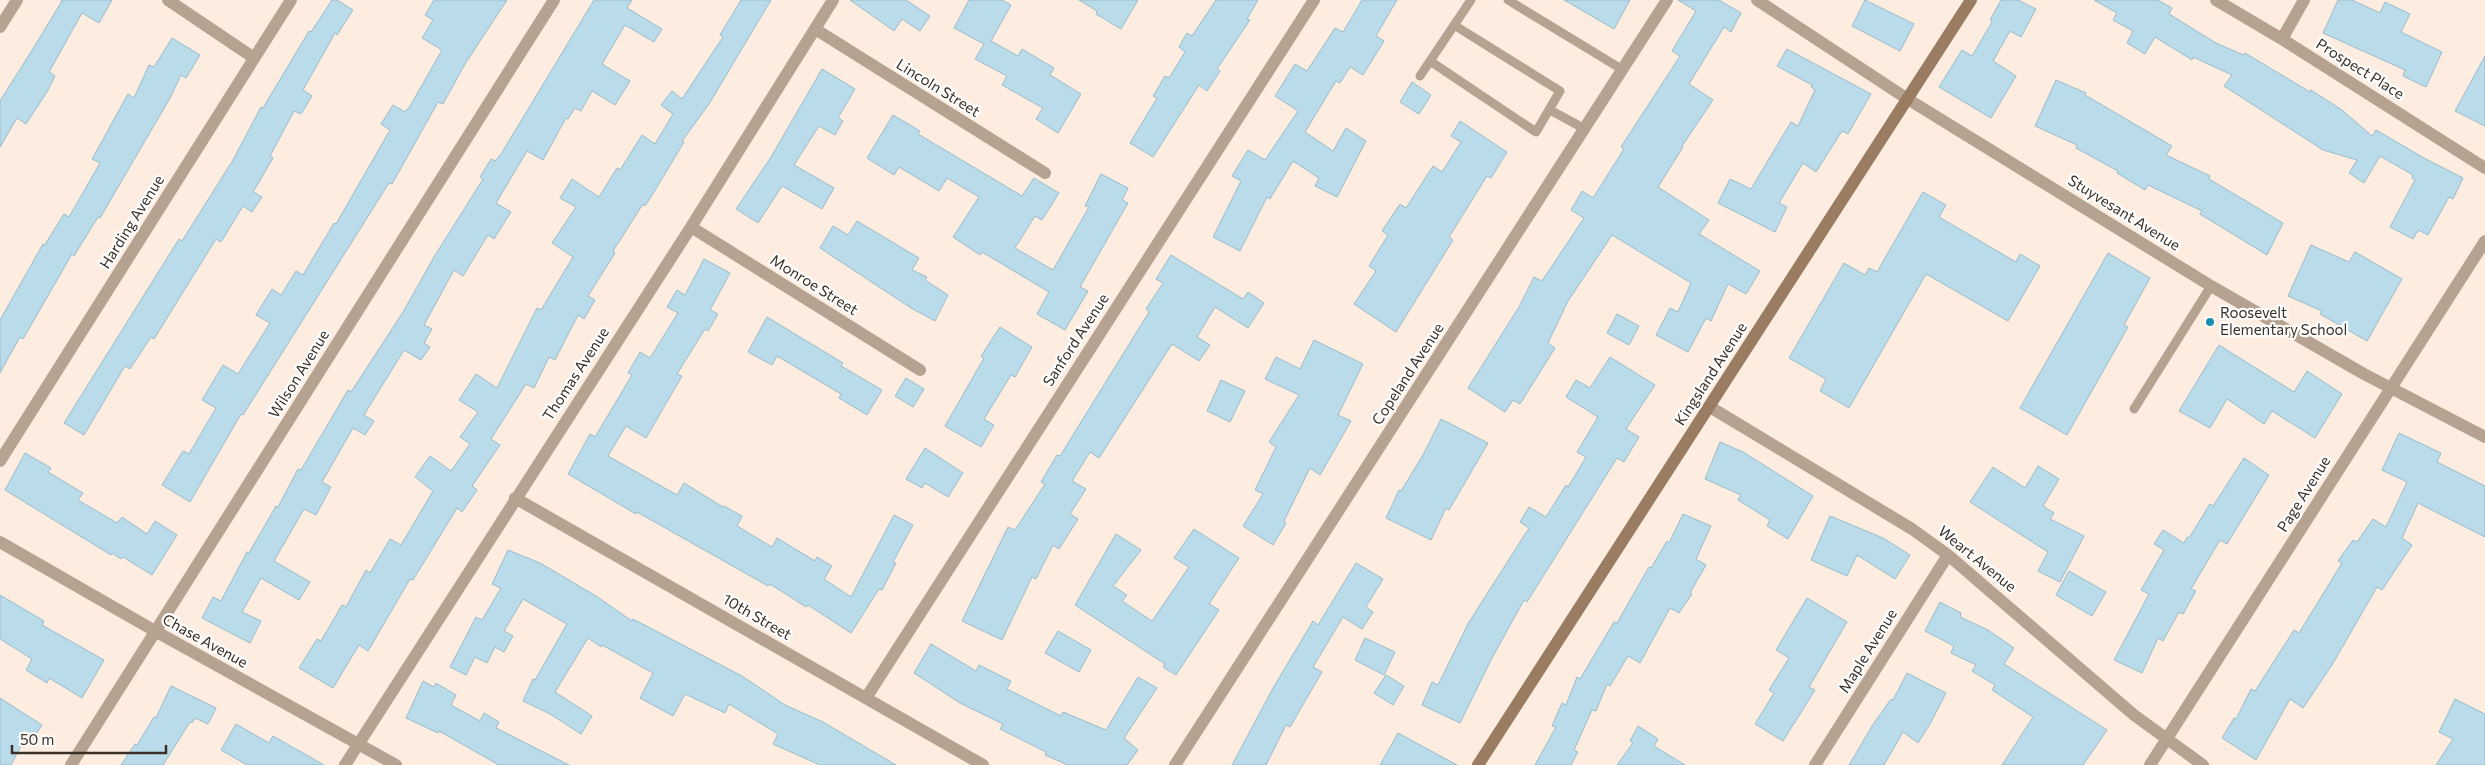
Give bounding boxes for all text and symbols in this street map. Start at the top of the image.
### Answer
street label: Prospect Place [2313,34,2408,102]
street label: Lincoln Street [893,54,984,120]
street label: Stuyvesant Avenue [2065,170,2184,254]
street label: Harding Avenue [95,171,167,272]
street label: Monroe Street [767,250,862,318]
street label: Sanford Avenue [1038,290,1112,389]
place label: Roosevelt Elementary School [2220,303,2347,338]
marker: Roosevelt Elementary School [2204,316,2216,328]
street label: Kingsland Avenue [1670,318,1750,428]
street label: Copeland Avenue [1368,319,1447,428]
street label: Thomas Avenue [538,323,612,424]
street label: Wilson Avenue [264,326,332,421]
street label: Page Avenue [2273,452,2334,535]
street label: Weart Avenue [1935,521,2020,595]
street label: 10th Street [720,589,795,643]
street label: Maple Avenue [1834,605,1900,696]
street label: Chase Avenue [160,609,251,671]
scale bar [12,722,166,754]
text: 50 m [20,730,54,748]

